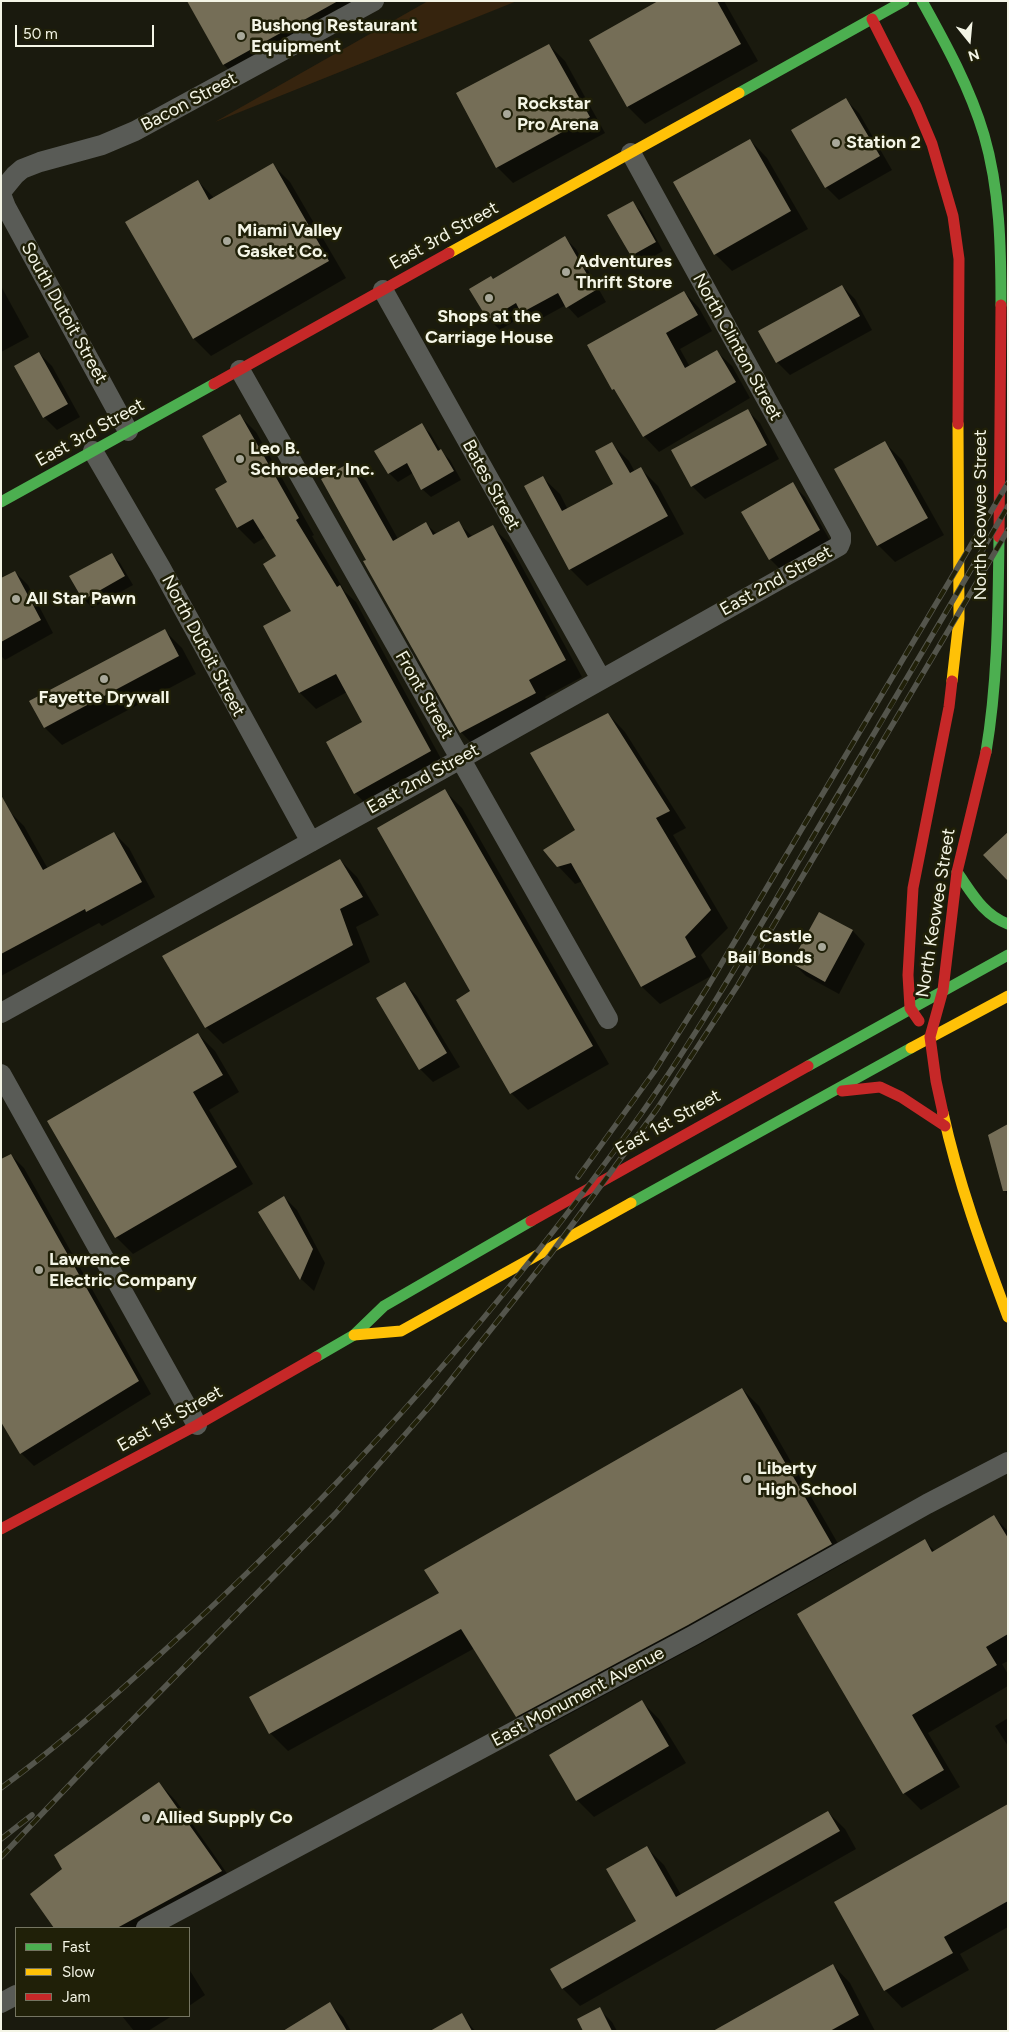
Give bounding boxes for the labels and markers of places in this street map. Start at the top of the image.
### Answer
place label: Bushong Restaurant Equipment [251,15,417,58]
marker: Bushong Restaurant Equipment [235,30,247,42]
place label: Rockstar Pro Arena [517,93,599,136]
marker: Rockstar Pro Arena [501,108,513,120]
place label: Station 2 [846,132,921,154]
marker: Station 2 [830,137,842,149]
place label: Miami Valley Gasket Co. [237,220,342,262]
marker: Miami Valley Gasket Co. [221,235,233,247]
place label: Adventures Thrift Store [576,251,672,294]
marker: Adventures Thrift Store [560,266,572,278]
marker: Shops at the Carriage House [483,292,495,304]
place label: Shops at the Carriage House [425,306,553,348]
place label: Leo B. Schroeder, Inc. [250,438,374,480]
marker: Leo B. Schroeder, Inc. [234,453,246,465]
place label: All Star Pawn [26,588,136,610]
marker: All Star Pawn [10,593,22,605]
marker: Fayette Drywall [98,673,110,685]
place label: Fayette Drywall [39,687,169,709]
place label: Castle Bail Bonds [727,926,812,969]
marker: Castle Bail Bonds [816,941,828,953]
place label: Lawrence Electric Company [49,1249,197,1292]
marker: Lawrence Electric Company [33,1264,45,1276]
place label: Liberty High School [757,1458,857,1500]
marker: Liberty High School [741,1473,753,1485]
place label: Allied Supply Co [156,1807,293,1829]
marker: Allied Supply Co [140,1812,152,1824]

